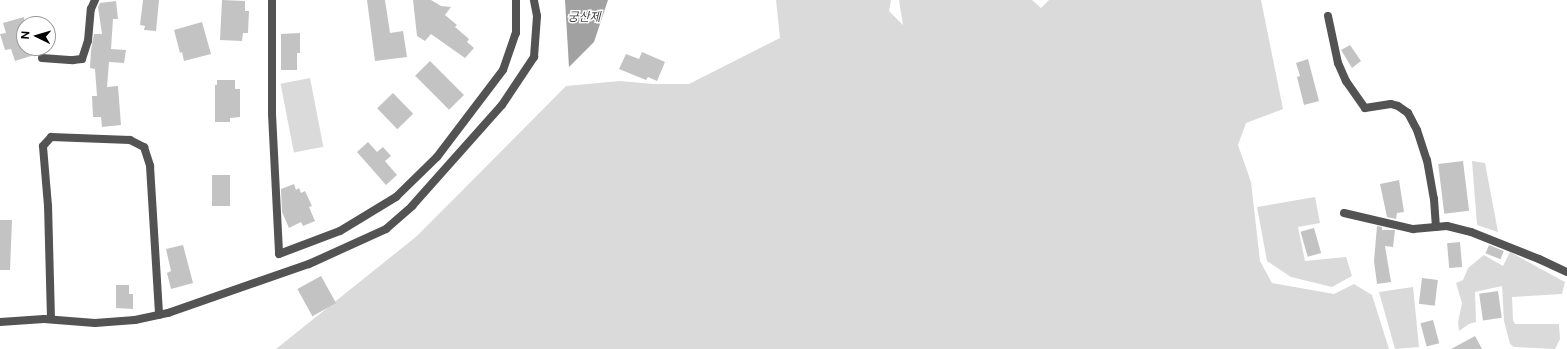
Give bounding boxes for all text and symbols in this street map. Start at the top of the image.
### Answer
water label: 궁산제 [567,11,601,25]
north arrow [16,16,56,56]
text: N [19,30,31,40]

